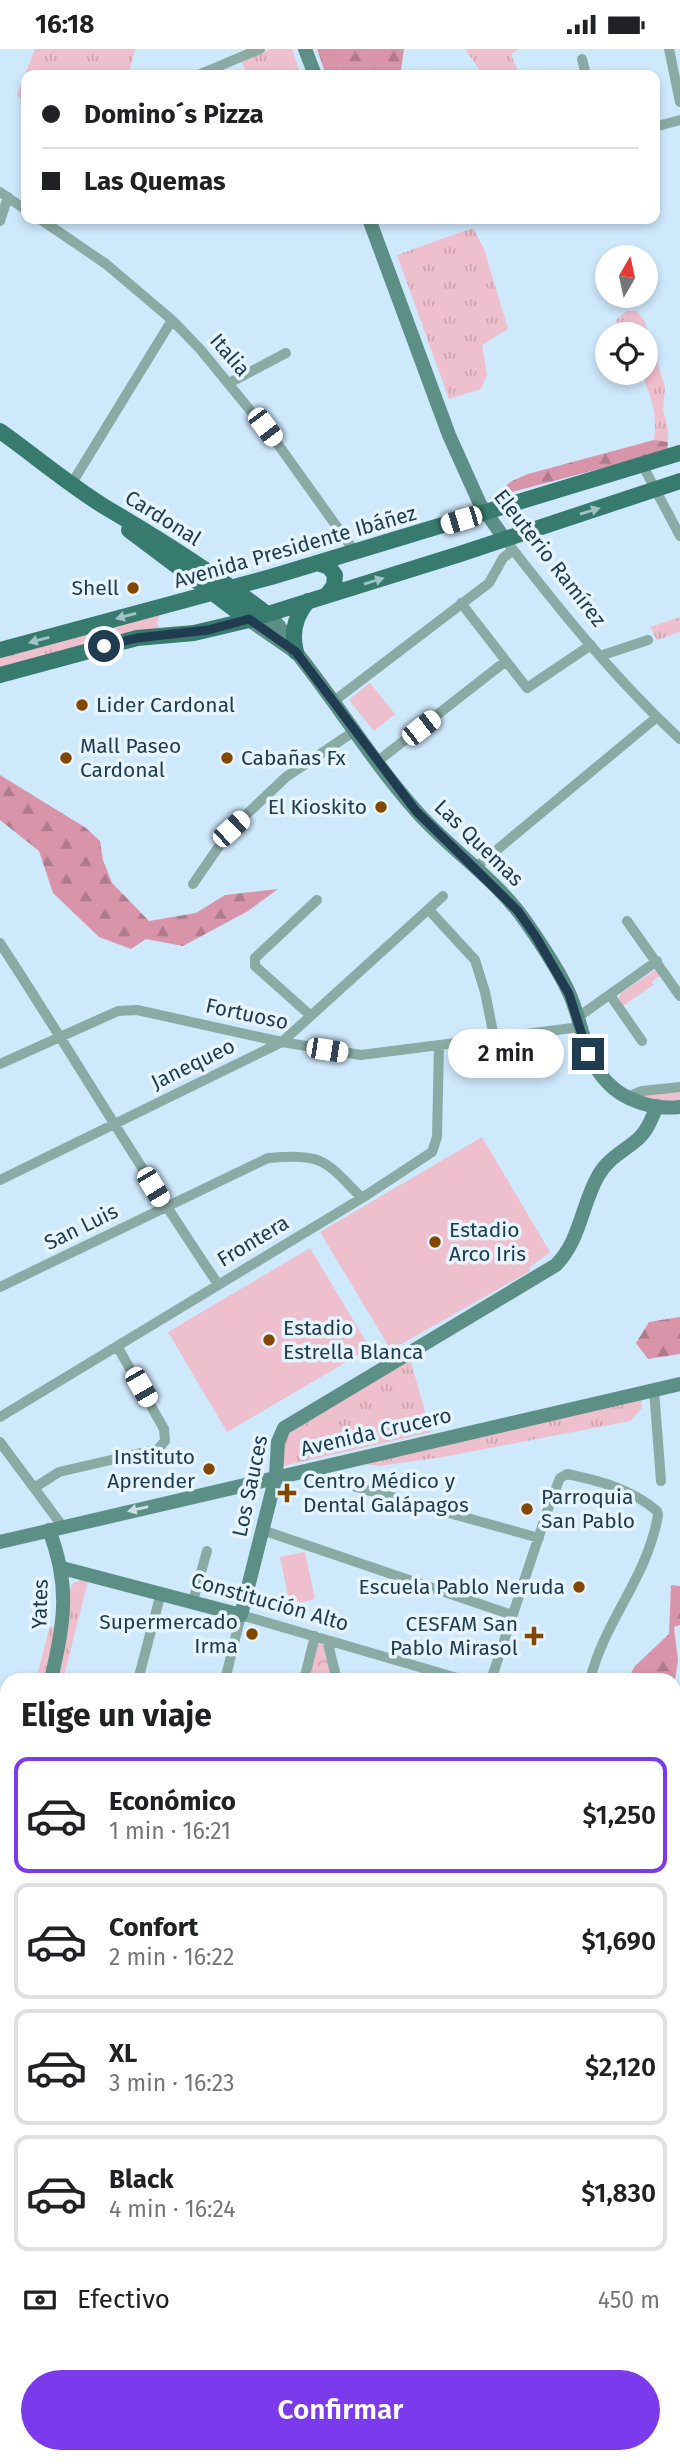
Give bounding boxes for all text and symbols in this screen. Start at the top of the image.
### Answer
text: 16:18 [35,9,94,40]
text: Domino´s Pizza [84,99,264,130]
text: Las Quemas [84,166,225,197]
north arrow [595,245,658,308]
map controls [595,245,658,385]
button: locate [595,322,658,385]
street label: Italia [204,328,256,382]
car [244,404,287,450]
street label: Cardonal [120,484,206,552]
street label: Eleuterio Ramírez [488,484,612,632]
street label: Avenida Presidente Ibáñez [171,500,419,594]
car [438,504,485,536]
one-way arrow [580,505,601,515]
place label: Shell [71,575,119,601]
one-way arrow [363,575,384,585]
marker: Shell [125,580,141,596]
one-way arrow [115,611,137,622]
route start [88,630,120,662]
one-way arrow [29,635,50,645]
place label: Lider Cardonal [96,692,235,718]
marker: Lider Cardonal [74,697,90,713]
car [398,707,445,749]
place label: Mall Paseo Cardonal [80,733,181,783]
place label: Cabañas Fx [241,745,347,771]
marker: Mall Paseo Cardonal [58,750,74,766]
marker: Cabañas Fx [219,750,235,766]
place label: El Kioskito [268,794,367,820]
street label: Las Quemas [429,794,529,892]
marker: El Kioskito [373,799,389,815]
car [209,807,254,851]
street label: Fortuoso [203,993,291,1035]
callout: 2 min [448,1030,564,1079]
street label: Janequeo [147,1033,239,1095]
car [305,1036,350,1064]
route end [572,1038,604,1070]
text: 2 min [478,1039,534,1067]
car [134,1164,173,1210]
street label: San Luis [40,1198,122,1256]
street label: Frontera [212,1209,294,1273]
place label: Estadio Arco Iris [449,1217,526,1267]
marker: Estadio Arco Iris [427,1234,443,1250]
place label: Estadio Estrella Blanca [283,1315,423,1365]
marker: Estadio Estrella Blanca [261,1332,277,1348]
car [122,1364,161,1410]
street label: Avenida Crucero [298,1402,454,1462]
street label: Los Sauces [227,1432,274,1539]
place label: Instituto Aprender [107,1444,195,1494]
marker: Instituto Aprender [201,1461,217,1477]
place label: Centro Médico y Dental Galápagos [303,1468,469,1518]
marker: Centro Médico y Dental Galápagos [277,1483,297,1503]
place label: Parroquia San Pablo [541,1484,635,1534]
marker: Parroquia San Pablo [519,1501,535,1517]
one-way arrow [127,1504,149,1515]
street label: Constitución Alto [188,1567,352,1637]
place label: Escuela Pablo Neruda [359,1574,565,1600]
street label: Yates [26,1578,54,1629]
marker: Escuela Pablo Neruda [571,1579,587,1595]
place label: Supermercado Irma [99,1609,238,1659]
place label: CESFAM San Pablo Mirasol [390,1611,518,1661]
marker: Supermercado Irma [244,1626,260,1642]
marker: CESFAM San Pablo Mirasol [524,1626,544,1646]
text: Elige un viaje [21,1696,212,1734]
icon: car [25,1784,88,1847]
text: Económico [109,1786,236,1817]
text: $1,250 [583,1800,656,1831]
text: 1 min · 16:21 [109,1817,231,1845]
icon: car [25,1910,88,1973]
text: Confort [109,1912,198,1943]
text: $1,690 [581,1926,656,1957]
text: 2 min · 16:22 [109,1943,234,1971]
icon: car [25,2036,88,2099]
text: XL [109,2038,137,2069]
text: $2,120 [585,2052,656,2083]
text: 3 min · 16:23 [109,2069,234,2097]
icon: car [25,2162,88,2225]
text: Black [109,2164,174,2195]
text: $1,830 [581,2178,656,2209]
text: 4 min · 16:24 [109,2195,235,2223]
icon: cash [21,2281,59,2319]
text: Efectivo [77,2284,170,2315]
text: 450 m [598,2286,660,2314]
button: Confirmar [21,2370,660,2450]

